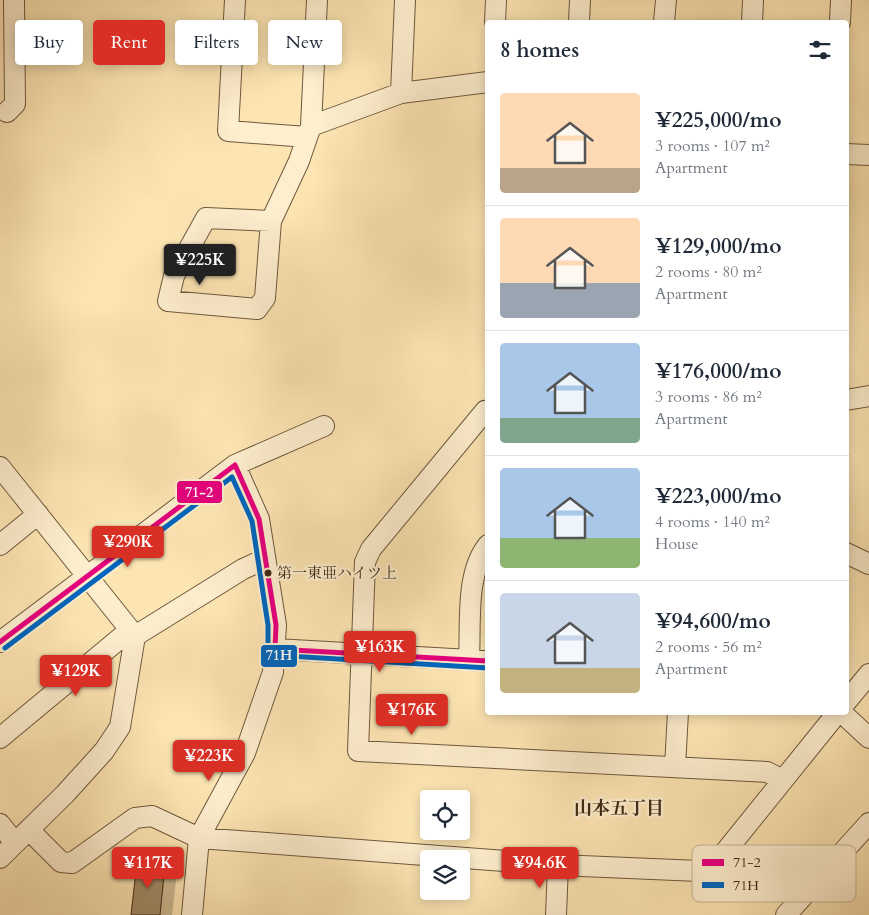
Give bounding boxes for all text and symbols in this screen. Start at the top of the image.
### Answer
chip: Buy [15,20,83,65]
chip: Rent [93,20,165,65]
chip: Filters [175,20,258,65]
chip: New [268,20,342,65]
text: 8 homes [500,36,579,65]
icon: filters [806,36,834,64]
text: ¥225,000/mo [655,106,781,135]
icon: home [540,113,600,173]
text: 3 rooms · 107 m² [655,135,770,157]
text: Apartment [655,157,728,179]
text: ¥129,000/mo [655,232,781,261]
icon: home [540,238,600,298]
pin: ¥225K [165,244,235,286]
text: ¥225K [175,249,225,271]
text: 2 rooms · 80 m² [655,261,762,283]
text: Apartment [655,283,728,305]
text: ¥176,000/mo [655,357,781,386]
icon: home [540,363,600,423]
text: 3 rooms · 86 m² [655,386,762,408]
text: Apartment [655,408,728,430]
line badge: 71-2 [176,480,223,504]
text: ¥223,000/mo [655,482,781,511]
text: 71-2 [185,483,213,502]
icon: home [540,488,600,548]
text: 4 rooms · 140 m² [655,511,770,533]
pin: ¥290K [93,526,163,568]
text: ¥290K [103,531,153,553]
text: House [655,533,698,555]
place label: 第一東亜ハイツ上 [277,563,397,583]
marker: 第一東亜ハイツ上 [263,568,273,578]
text: ¥94,600/mo [655,607,771,636]
icon: home [540,613,600,673]
pin: ¥163K [345,630,415,673]
text: ¥163K [355,636,405,658]
text: 2 rooms · 56 m² [655,636,762,658]
line badge: 71H [260,644,298,668]
text: 71H [266,646,292,665]
pin: ¥129K [41,654,111,697]
text: Apartment [655,658,728,680]
text: ¥129K [51,660,101,682]
pin: ¥176K [377,694,447,736]
text: ¥176K [387,699,437,721]
pin: ¥223K [174,740,244,782]
text: ¥223K [184,745,234,767]
map controls [420,790,470,900]
button: locate [420,790,470,840]
district label: 山本五丁目 [574,796,664,821]
legend [692,845,856,902]
pin: ¥117K [113,846,183,889]
pin: ¥94.6K [499,846,581,889]
button: layers [420,850,470,900]
text: ¥117K [123,852,173,874]
text: ¥94.6K [513,852,567,874]
text: 71-2 [733,853,761,872]
text: 71H [733,876,759,895]

